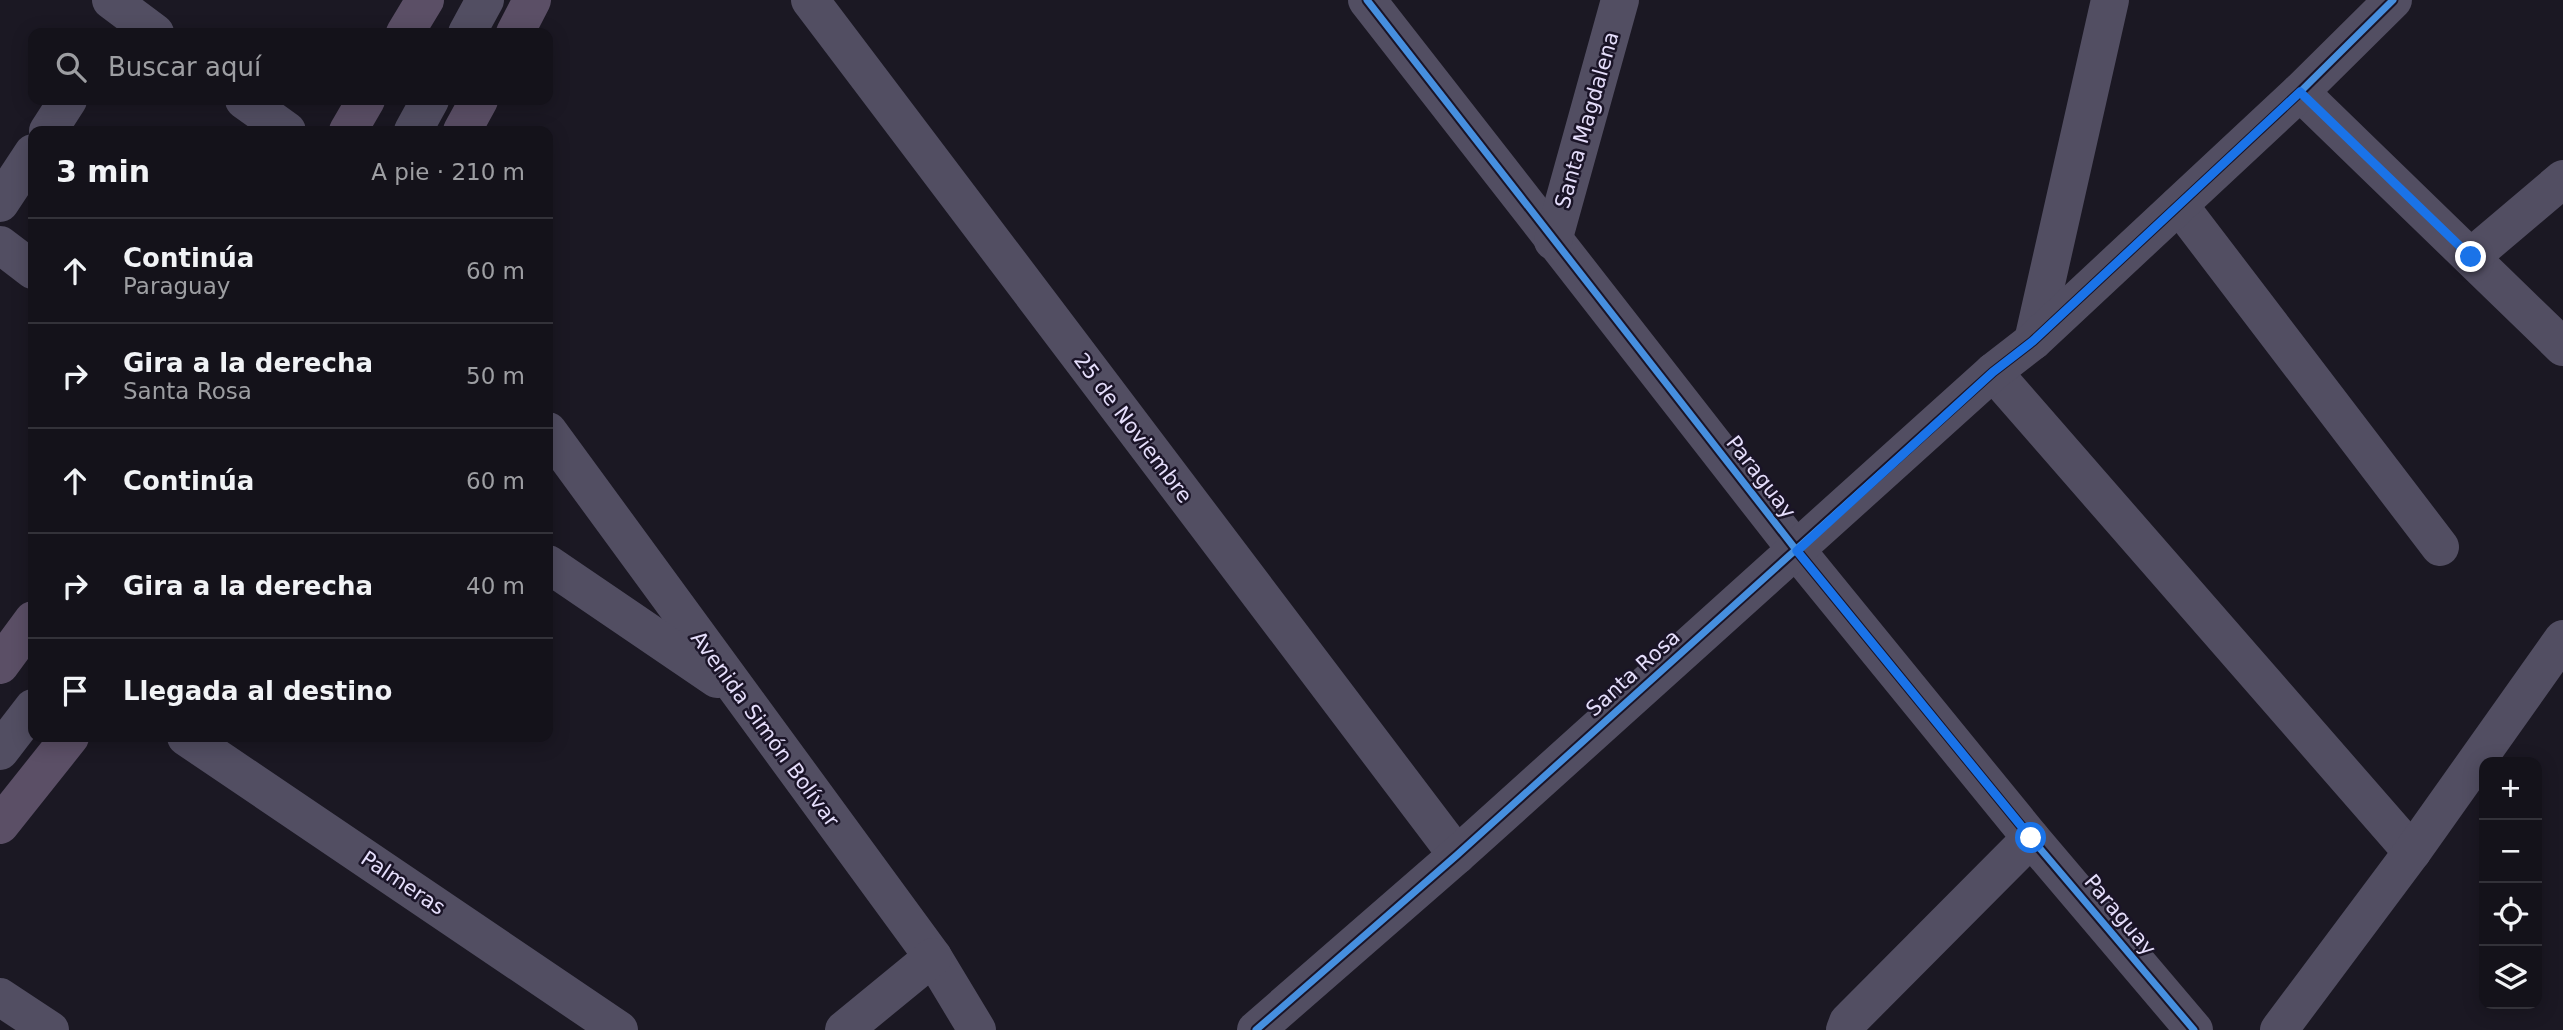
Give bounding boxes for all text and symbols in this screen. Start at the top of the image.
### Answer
search box [28,28,553,105]
street label: Santa Magdalena [1550,29,1624,211]
icon: search [52,48,90,86]
text: Buscar aquí [108,52,261,82]
text: 3 min [56,154,150,189]
text: A pie · 210 m [371,159,525,185]
route end [2455,241,2486,272]
text: Continúa [123,243,254,273]
icon: ahead [56,252,94,290]
text: 60 m [466,258,525,284]
text: Paraguay [123,273,230,299]
text: Gira a la derecha [123,348,373,378]
street label: 25 de Noviembre [1069,349,1197,507]
icon: right [56,357,94,395]
text: 50 m [466,363,525,389]
text: Santa Rosa [123,378,252,404]
street label: Paraguay [1721,431,1801,523]
icon: ahead [56,462,94,500]
text: Continúa [123,466,254,496]
text: 60 m [466,468,525,494]
icon: right [56,567,94,605]
text: Gira a la derecha [123,571,373,601]
text: 40 m [466,573,525,599]
street label: Santa Rosa [1581,625,1685,721]
street label: Avenida Simón Bolívar [686,627,844,832]
icon: arrive [56,672,94,710]
text: Llegada al destino [123,676,392,706]
map controls [2479,757,2542,1009]
button: + [2479,757,2542,820]
button: − [2479,820,2542,883]
route start [2015,822,2046,853]
street label: Palmeras [356,846,450,920]
street label: Paraguay [2079,870,2161,960]
button: locate [2479,883,2542,946]
button: layers [2479,946,2542,1009]

